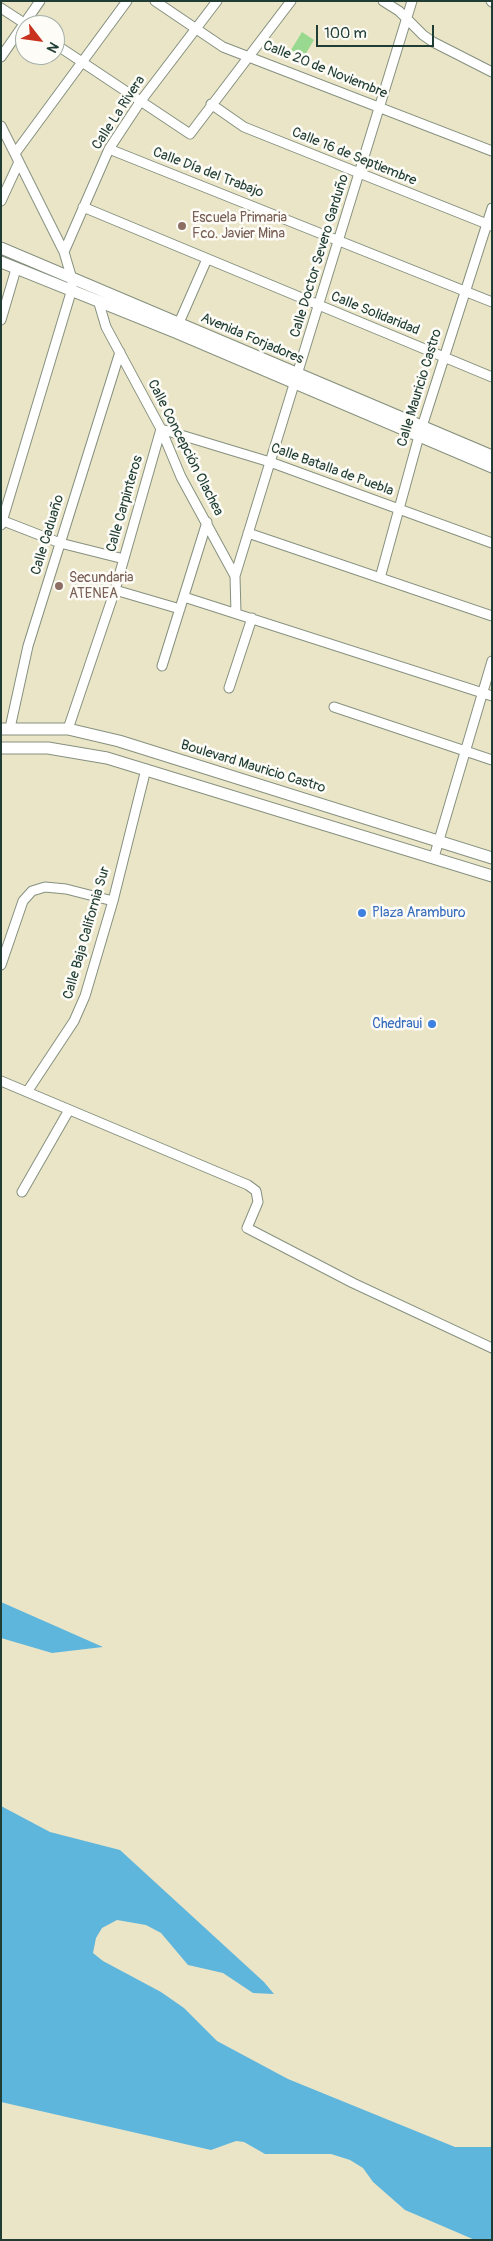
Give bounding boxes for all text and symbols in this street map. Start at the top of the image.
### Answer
north arrow [15,15,65,65]
scale bar [318,15,436,47]
text: 100 m [324,24,367,43]
street label: Calle 20 de Noviembre [260,37,390,103]
text: N [43,39,62,56]
street label: Calle La Rivera [89,73,149,153]
street label: Calle 16 de Septiembre [289,124,419,190]
street label: Calle Día del Trabajo [150,144,266,202]
street label: Calle Doctor Severo Garduño [287,172,353,340]
place label: Escuela Primaria Fco. Javier Mina [192,210,287,242]
marker: Escuela Primaria Fco. Javier Mina [176,220,188,232]
street label: Calle Solidaridad [328,289,422,339]
street label: Avenida Forjadores [198,310,306,368]
street label: Calle Mauricio Castro [394,327,446,449]
street label: Calle Concepción Olachea [143,377,227,519]
street label: Calle Batalla de Puebla [268,440,396,500]
street label: Calle Carpinteros [103,454,147,554]
street label: Calle Caduaño [28,493,68,577]
place label: Secundaria ATENEA [69,570,134,602]
marker: Secundaria ATENEA [53,580,65,592]
street label: Boulevard Mauricio Castro [179,737,327,797]
street label: Calle Baja California Sur [60,865,114,1001]
place label: Plaza Aramburo [372,905,466,921]
marker: Plaza Aramburo [356,907,368,919]
place label: Chedraui [372,1016,422,1032]
marker: Chedraui [426,1018,438,1030]

